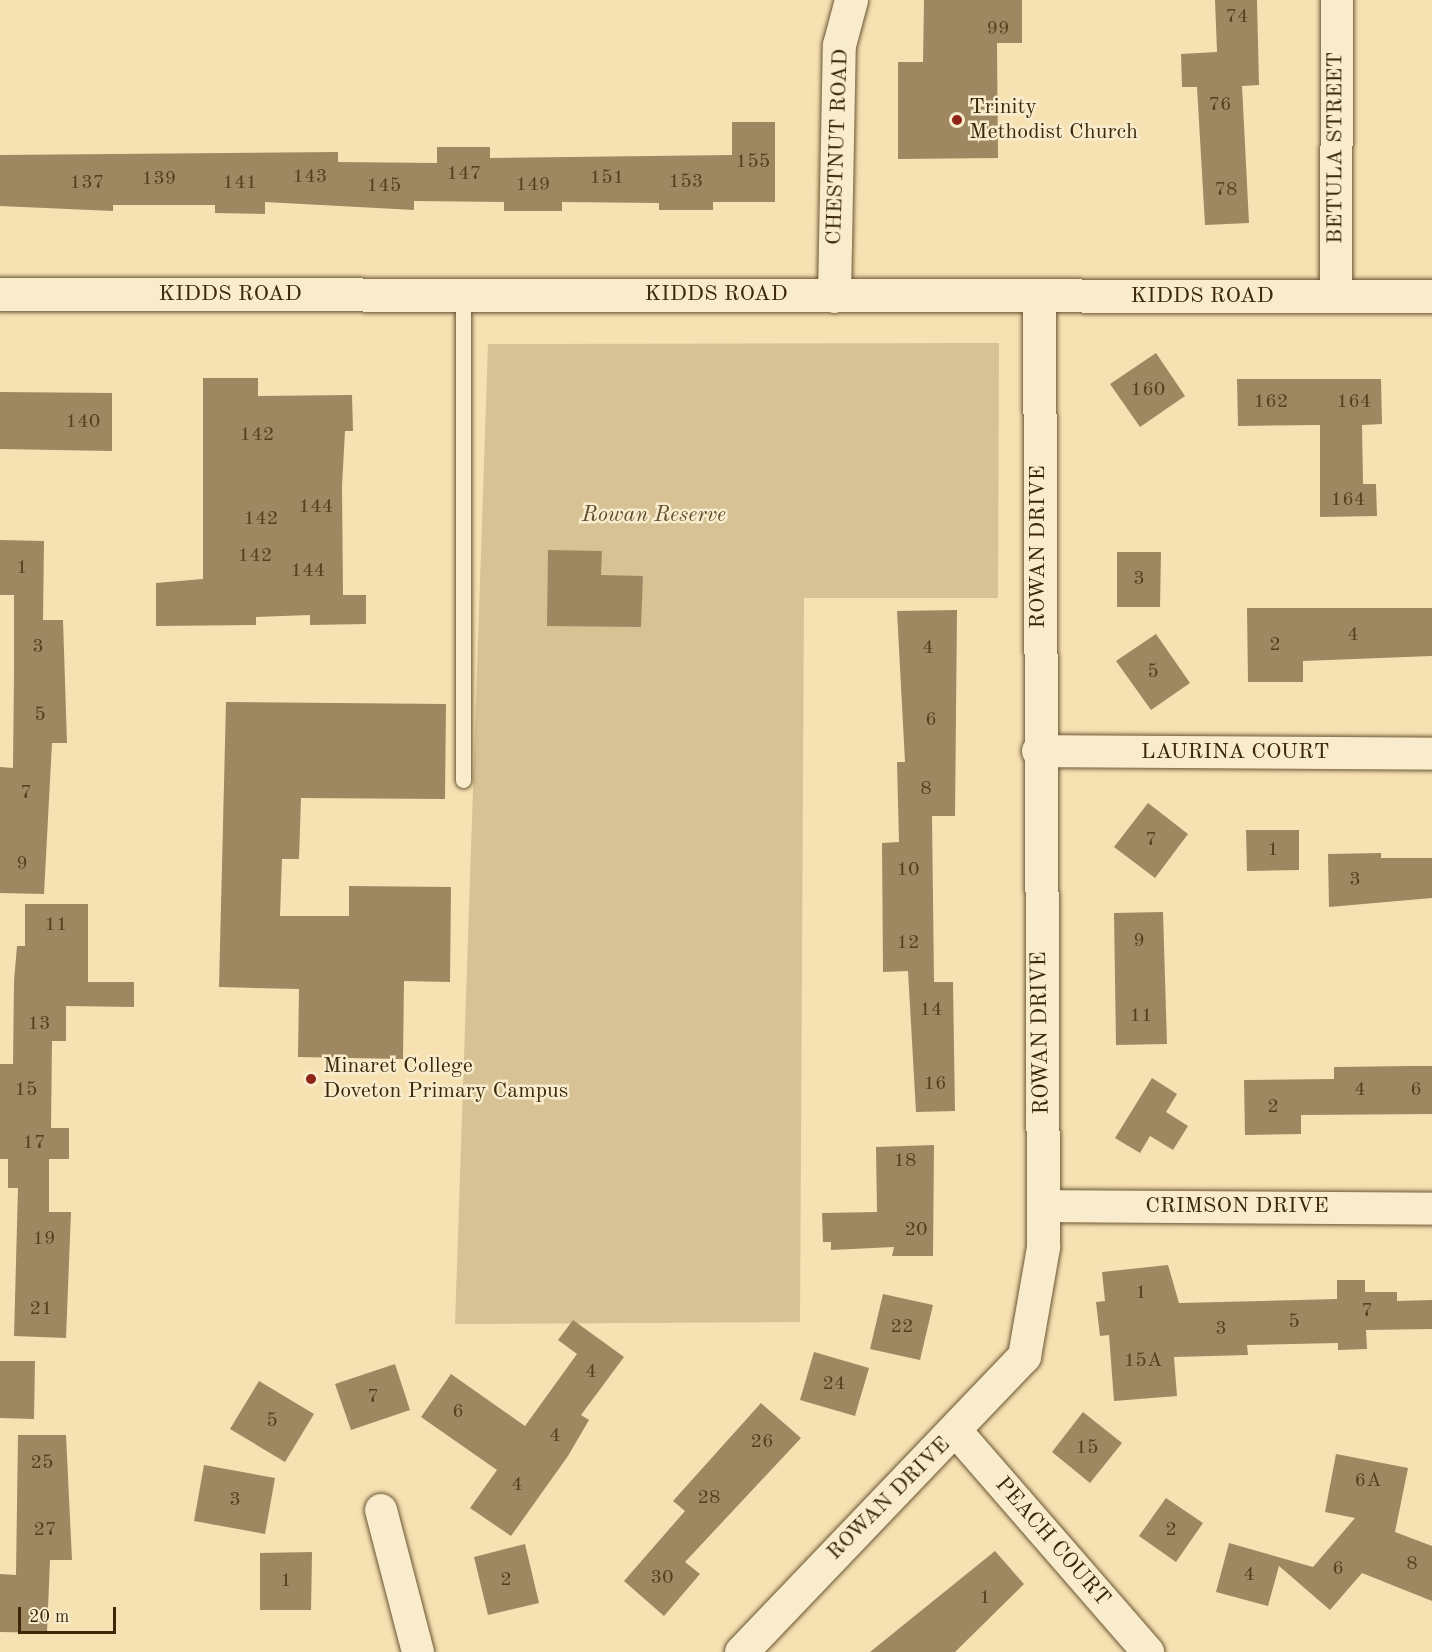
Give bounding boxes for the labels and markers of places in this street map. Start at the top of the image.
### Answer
place label: Trinity Methodist Church [969,94,1138,146]
marker: Trinity Methodist Church [950,113,964,127]
place label: Minaret College Doveton Primary Campus [323,1053,568,1104]
marker: Minaret College Doveton Primary Campus [304,1072,318,1086]

